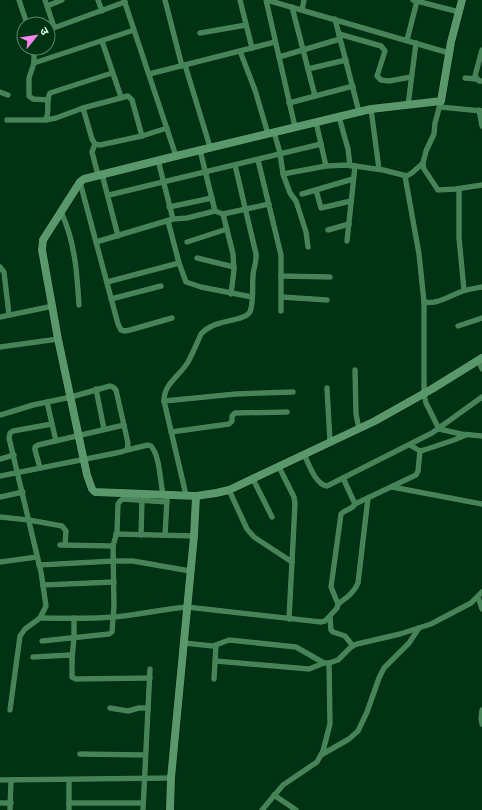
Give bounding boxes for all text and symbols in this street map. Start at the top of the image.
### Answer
north arrow [16,16,56,56]
text: उ [37,25,52,38]

